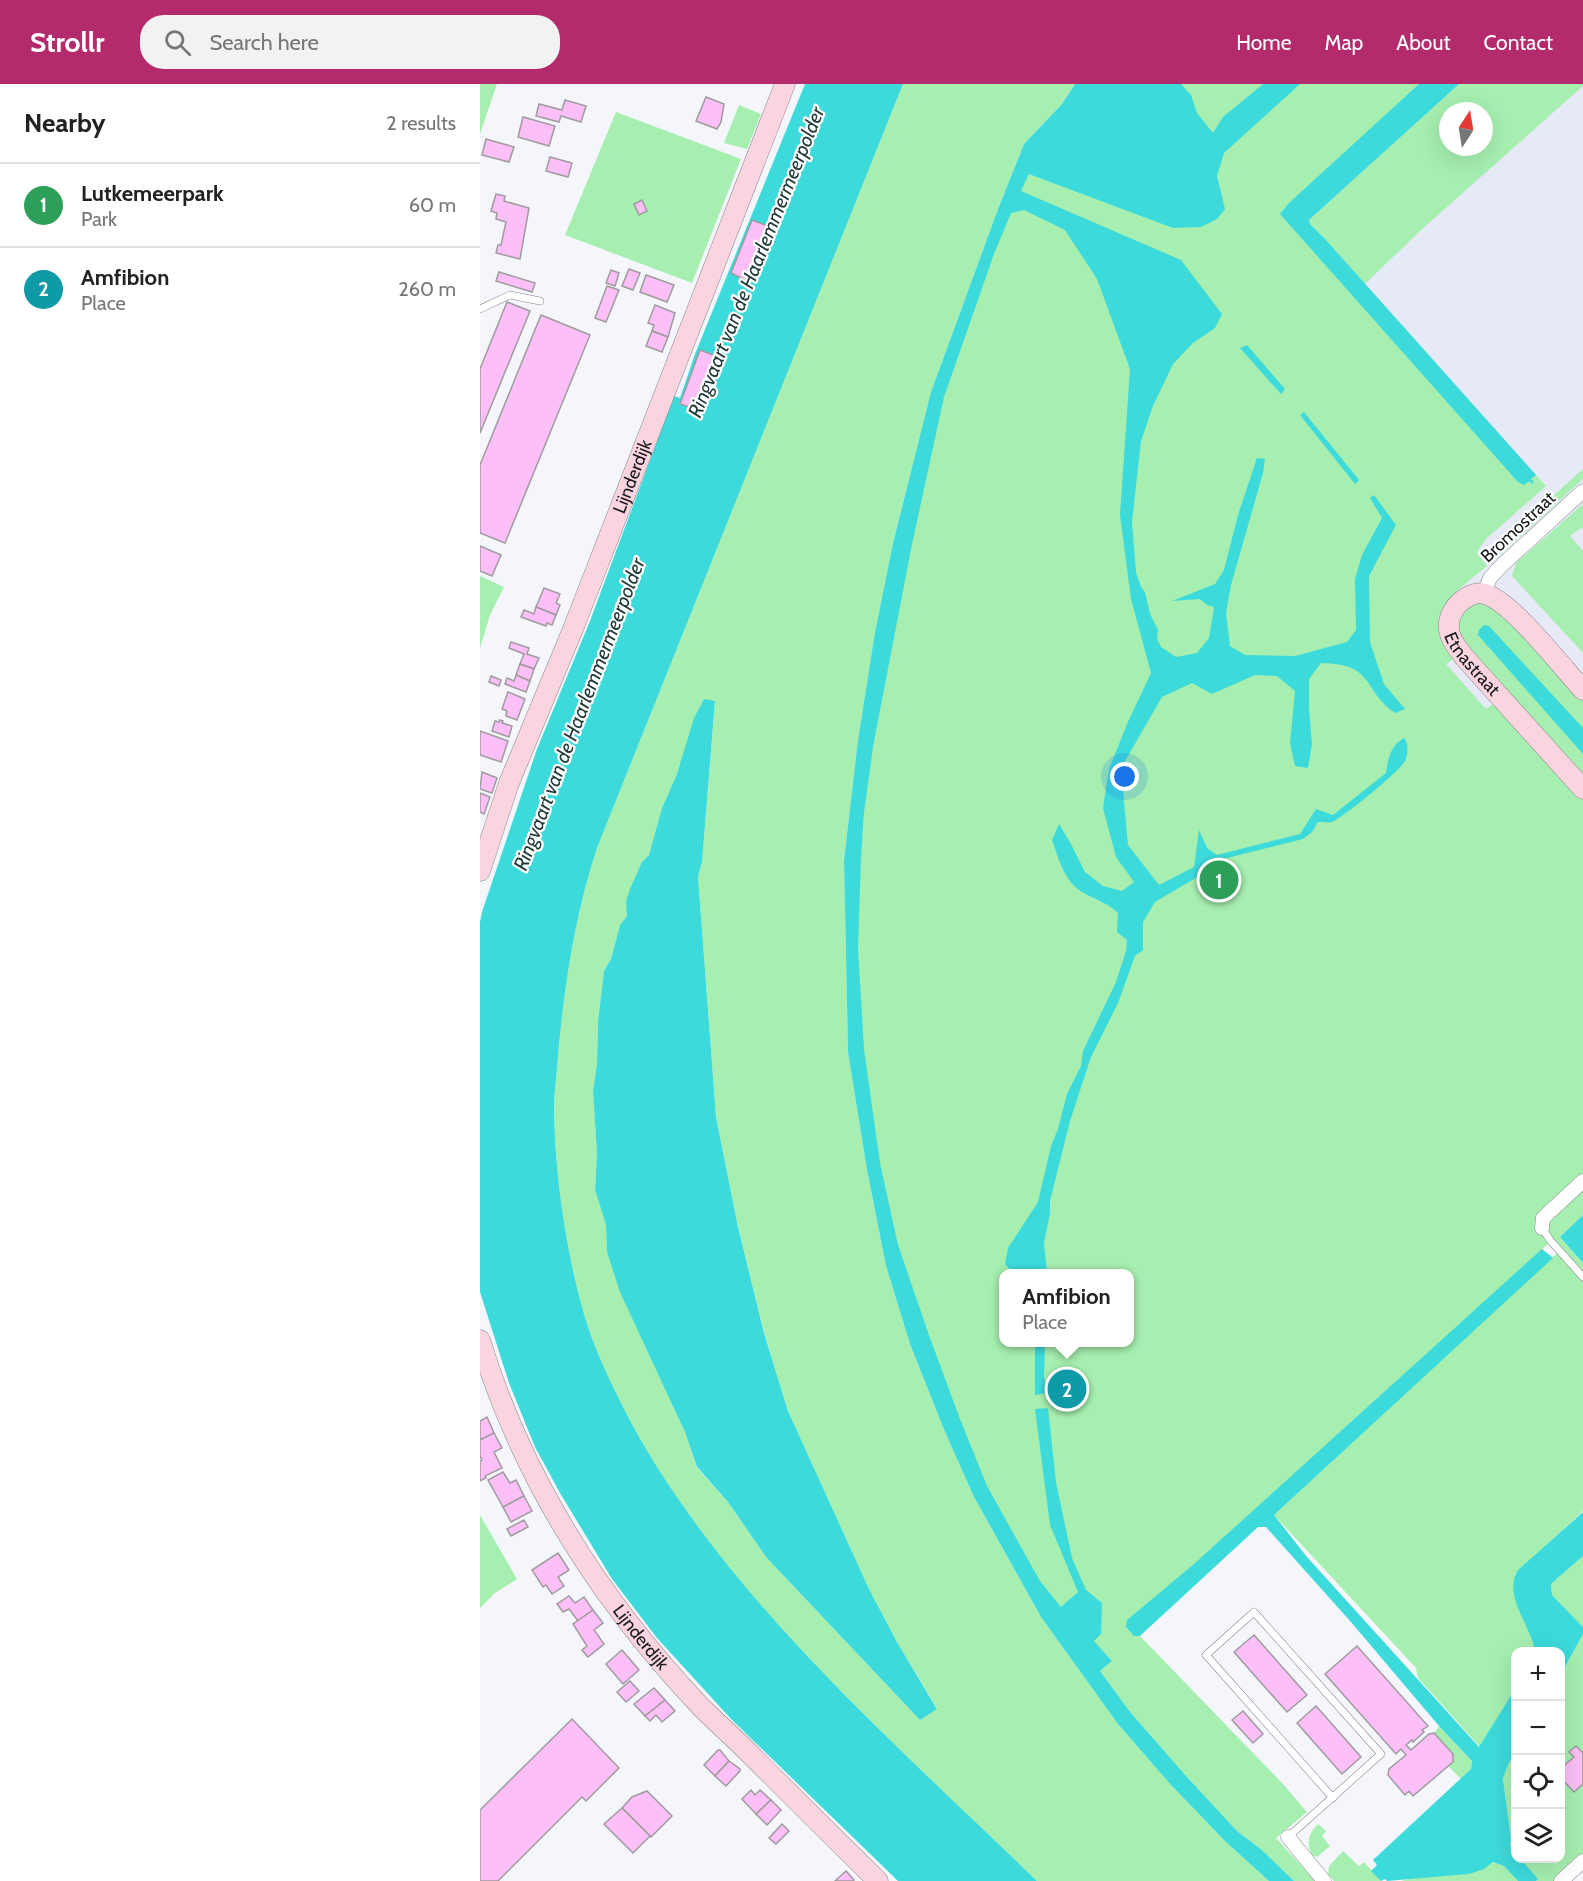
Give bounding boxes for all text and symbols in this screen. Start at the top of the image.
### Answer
search box [140,15,560,69]
text: Strollr [30,25,104,59]
icon: search [161,26,194,59]
text: Search here [209,29,319,56]
text: Home [1236,30,1292,55]
text: Map [1325,30,1363,55]
text: About [1396,30,1450,55]
text: Contact [1483,30,1553,55]
water label: Ringvaart van de Haarlemmermeerpolder [683,102,830,421]
north arrow [1439,102,1493,156]
text: Nearby [24,107,105,139]
text: 2 results [386,111,456,135]
text: Lutkemeerpark [81,180,224,207]
text: 1 [40,193,47,217]
text: 60 m [409,193,456,217]
text: Park [81,207,117,231]
text: Amfibion [81,264,169,291]
text: 2 [38,277,49,301]
text: 260 m [398,277,456,301]
text: Place [81,291,126,315]
street label: Lijnderdijk [608,436,657,517]
street label: Bromostraat [1476,487,1560,567]
water label: Ringvaart van de Haarlemmermeerpolder [508,554,650,874]
street label: Etnastraat [1439,629,1505,700]
your location [1110,762,1139,791]
pin: 1 [1200,858,1238,902]
popup [999,1269,1134,1347]
text: Amfibion [1022,1283,1111,1310]
text: Place [1022,1310,1067,1334]
pin: 2 [1048,1366,1086,1412]
street label: Lijnderdijk [608,1600,674,1675]
map controls [1511,1647,1565,1863]
button: + [1511,1647,1565,1701]
button: − [1511,1701,1565,1755]
button: locate [1511,1755,1565,1809]
button: layers [1511,1809,1565,1863]

